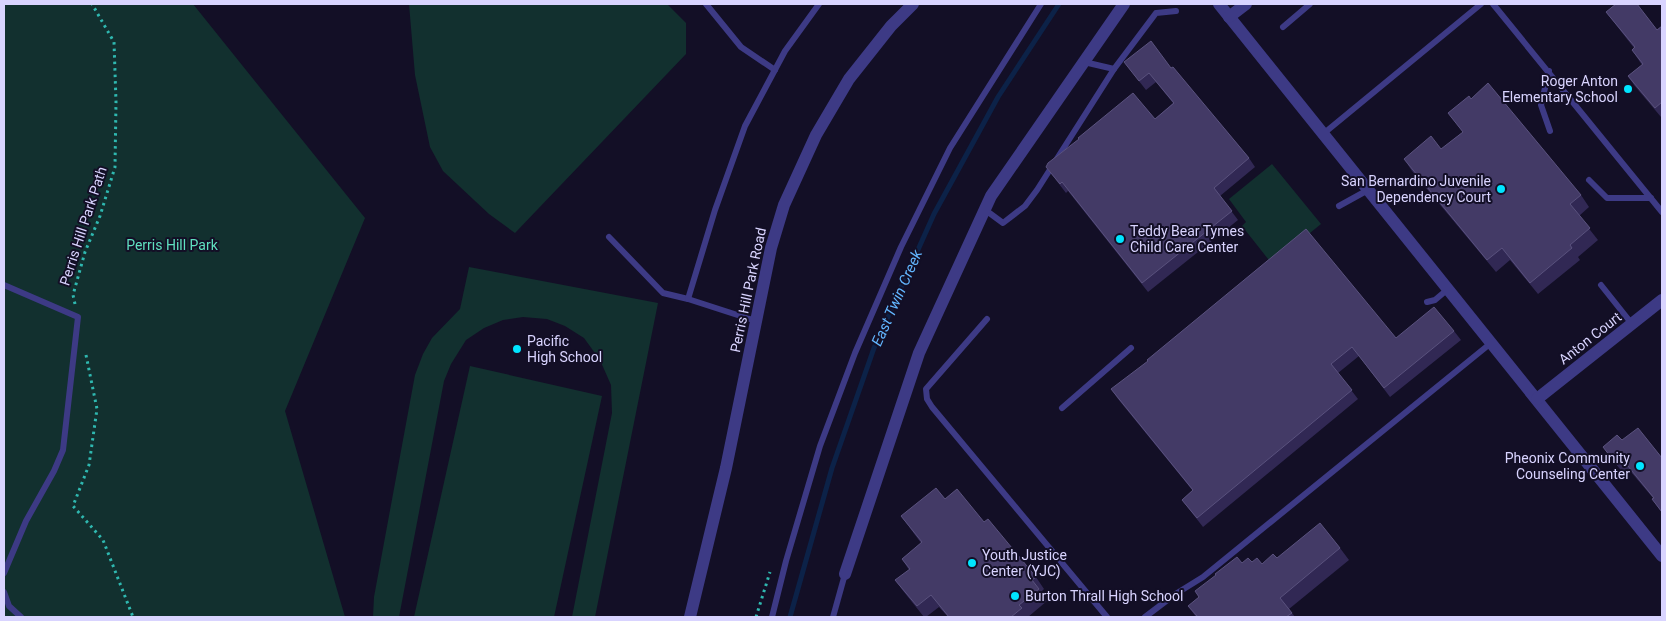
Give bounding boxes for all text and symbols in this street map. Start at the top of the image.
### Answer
place label: Roger Anton Elementary School [1502,73,1618,105]
marker: Roger Anton Elementary School [1622,83,1634,95]
street label: Perris Hill Park Path [56,165,110,287]
place label: San Bernardino Juvenile Dependency Court [1341,173,1491,205]
marker: San Bernardino Juvenile Dependency Court [1495,183,1507,195]
place label: Teddy Bear Tymes Child Care Center [1130,223,1244,255]
street label: Perris Hill Park Road [727,226,769,354]
marker: Teddy Bear Tymes Child Care Center [1114,233,1126,245]
park label: Perris Hill Park [126,237,219,253]
water label: East Twin Creek [868,247,926,349]
street label: Anton Court [1556,308,1625,367]
place label: Pacific High School [527,333,602,365]
marker: Pacific High School [511,343,523,355]
place label: Pheonix Community Counseling Center [1505,450,1630,482]
marker: Pheonix Community Counseling Center [1634,460,1646,472]
place label: Youth Justice Center (YJC) [982,547,1067,580]
marker: Youth Justice Center (YJC) [966,557,978,569]
place label: Burton Thrall High School [1025,588,1183,604]
marker: Burton Thrall High School [1009,590,1021,602]

